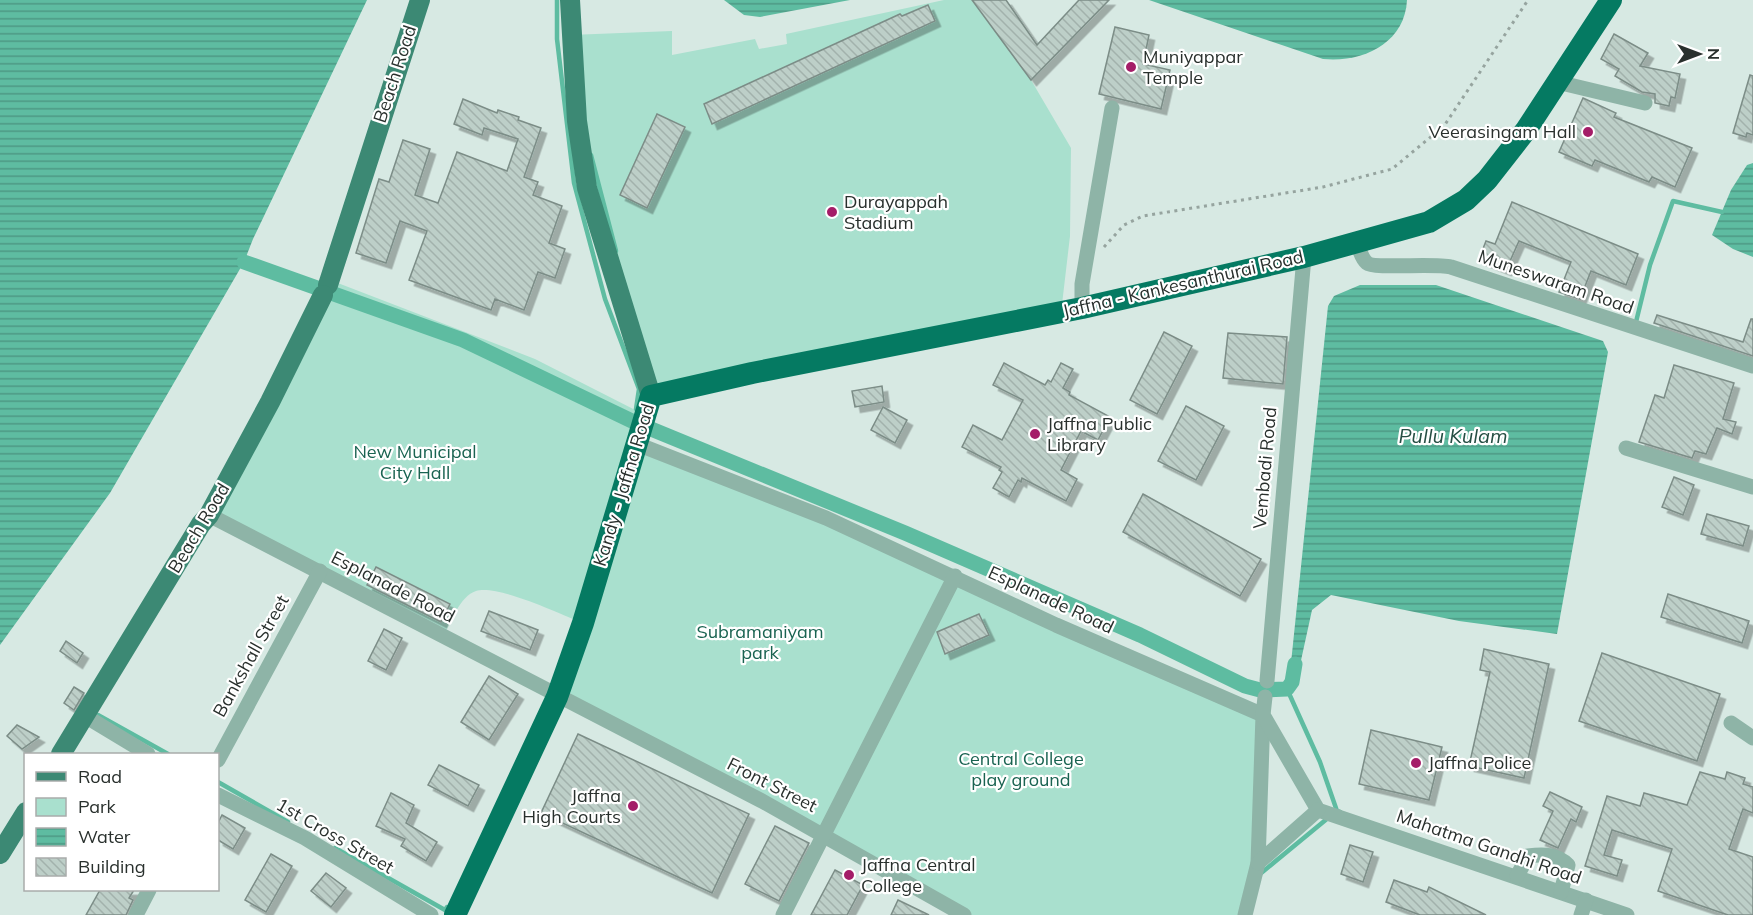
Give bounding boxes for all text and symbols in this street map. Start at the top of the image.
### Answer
street label: Beach Road [368,22,421,125]
north arrow [1669,24,1729,84]
place label: Muniyappar Temple [1143,45,1243,89]
text: N [1704,48,1724,60]
marker: Muniyappar Temple [1124,60,1138,74]
place label: Veerasingam Hall [1429,120,1576,143]
marker: Veerasingam Hall [1581,125,1595,139]
place label: Durayappah Stadium [844,190,948,234]
marker: Durayappah Stadium [825,205,839,219]
street label: Muneswaram Road [1475,244,1637,319]
street label: Jaffna - Kankesanthurai Road [1060,245,1306,322]
street label: Kandy - Jaffna Road [588,401,659,569]
street label: Vembadi Road [1248,406,1281,530]
place label: Jaffna Public Library [1047,412,1152,456]
water label: Pullu Kulam [1398,423,1508,448]
marker: Jaffna Public Library [1028,427,1042,441]
park label: New Municipal City Hall [353,440,477,484]
street label: Beach Road [163,478,234,577]
street label: Esplanade Road [327,545,459,628]
street label: Esplanade Road [985,560,1118,639]
street label: Bankshall Street [208,591,294,721]
park label: Subramaniyam park [696,620,824,664]
park label: Central College play ground [958,747,1084,791]
place label: Jaffna Police [1428,751,1531,774]
street label: Front Street [723,752,821,817]
legend [24,753,219,891]
marker: Jaffna Police [1409,756,1423,770]
text: Road [78,765,122,788]
place label: Jaffna High Courts [522,784,621,828]
street label: 1st Cross Street [272,793,398,879]
text: Park [78,795,117,818]
marker: Jaffna High Courts [626,799,640,813]
street label: Mahatma Gandhi Road [1394,804,1585,889]
text: Water [78,825,131,848]
place label: Jaffna Central College [861,853,976,897]
text: Building [78,855,146,878]
marker: Jaffna Central College [842,868,856,882]

